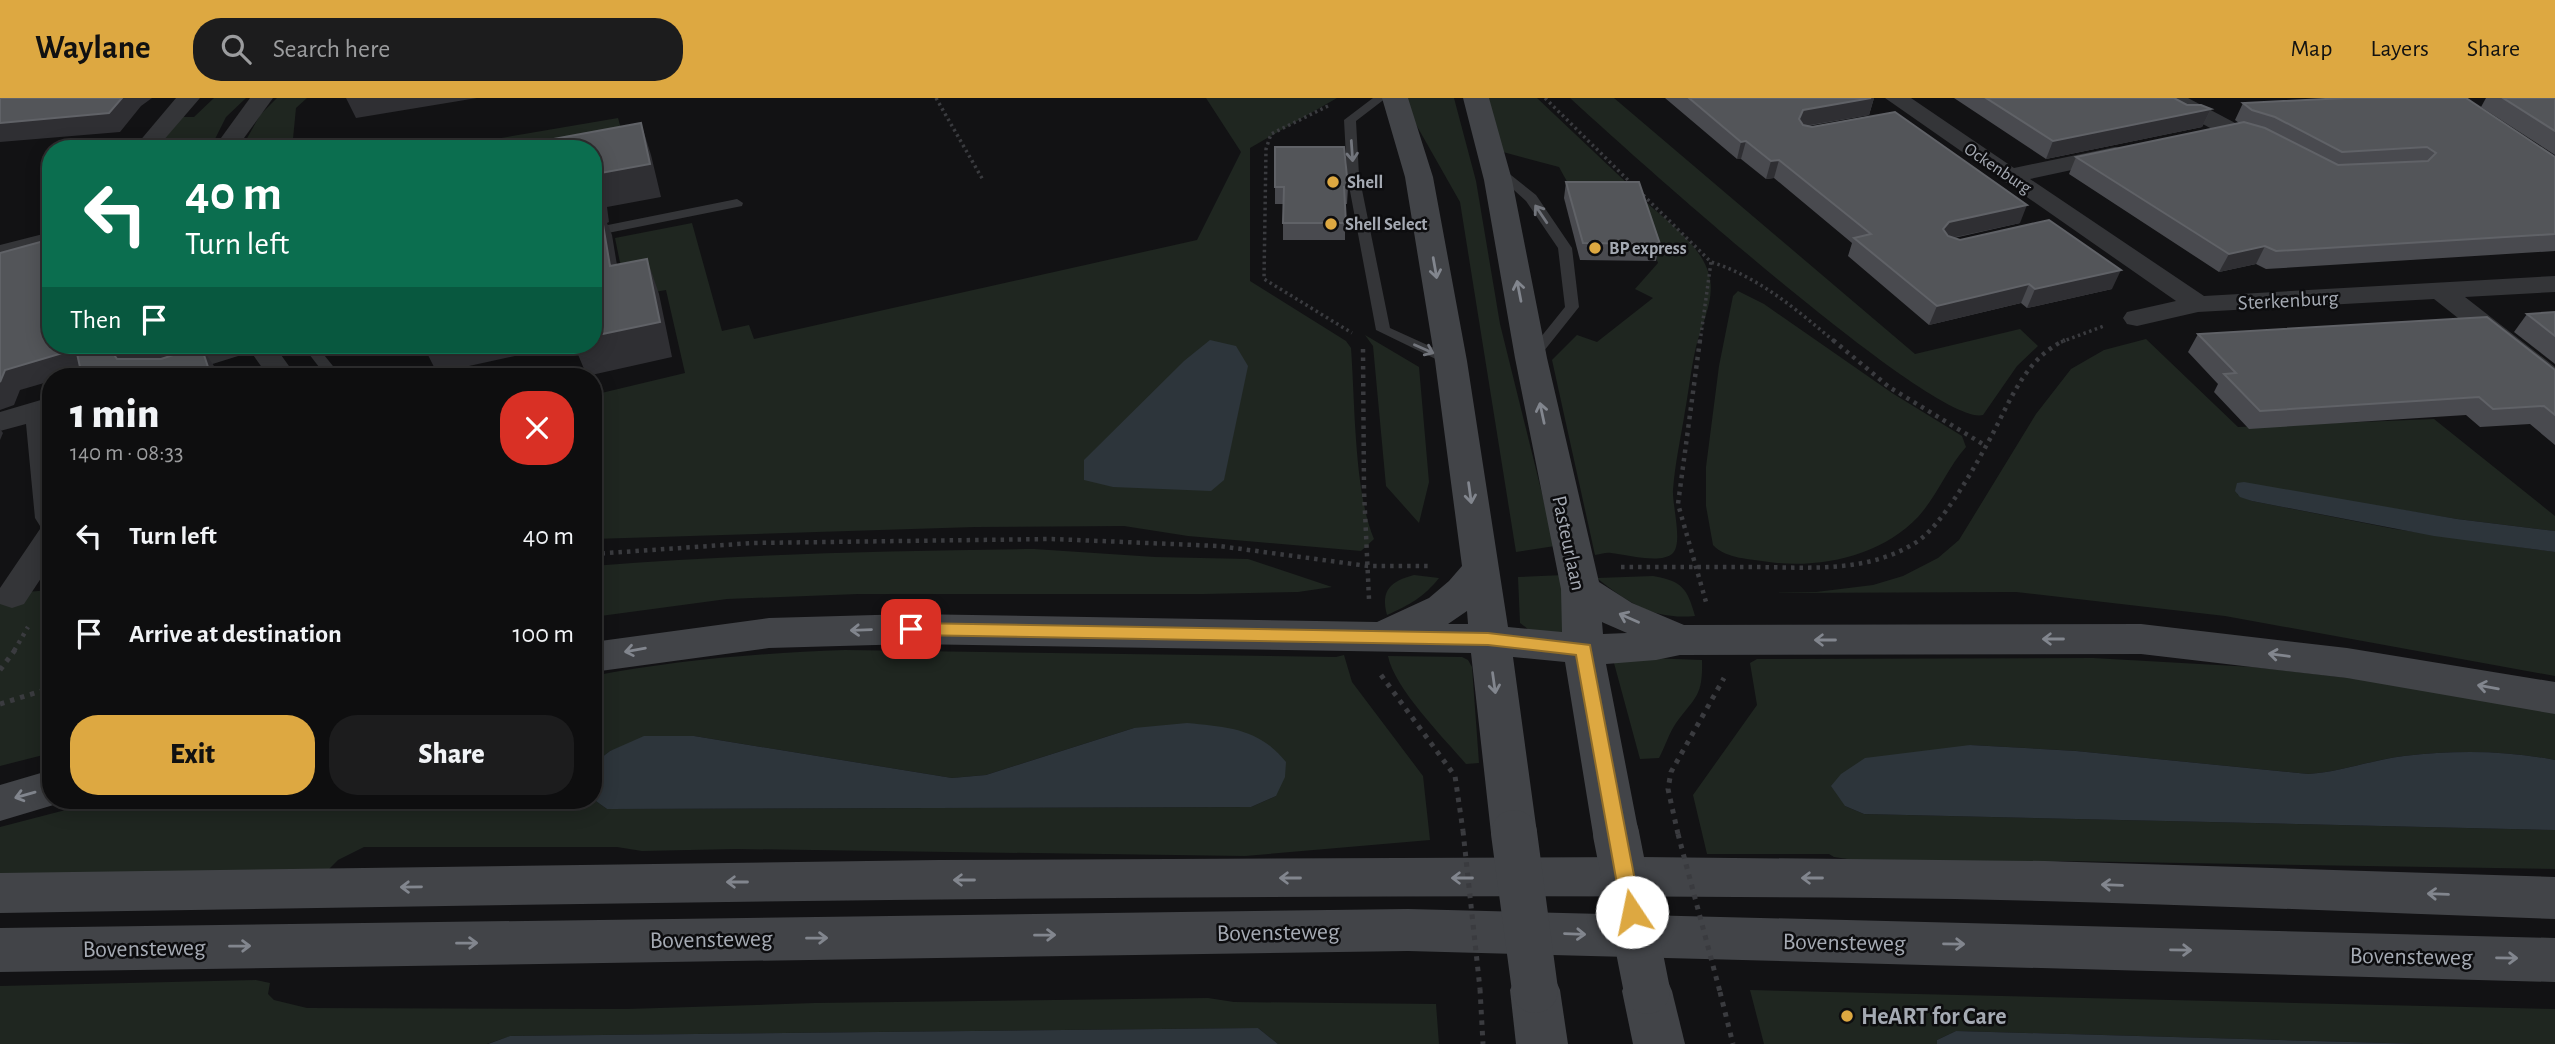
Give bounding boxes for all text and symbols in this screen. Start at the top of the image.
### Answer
search box [193,18,683,81]
icon: search [217,30,255,68]
text: Waylane [35,32,151,65]
text: Search here [273,36,390,62]
text: Map [2290,37,2332,61]
text: Layers [2370,37,2429,61]
text: Share [2467,37,2520,61]
one-way arrow [1345,139,1358,162]
street label: Ockenburg [1961,140,2034,198]
icon: left [70,168,161,259]
text: 40 m [185,170,282,219]
marker: Shell [1325,174,1341,190]
place label: Shell [1347,174,1383,192]
one-way arrow [1534,205,1548,224]
marker: Shell Select [1323,216,1339,232]
place label: Shell Select [1345,216,1427,234]
text: Turn left [185,228,289,260]
marker: BP express [1587,240,1603,256]
place label: BP express [1609,240,1687,258]
one-way arrow [1429,256,1442,279]
one-way arrow [1511,280,1525,303]
street label: Sterkenburg [2237,287,2340,314]
icon: arrive [135,301,173,339]
text: Then [70,307,121,333]
one-way arrow [1413,343,1434,356]
button: close [500,391,574,465]
text: 1 min [70,393,159,435]
one-way arrow [1535,402,1549,425]
text: 140 m · 08:33 [70,442,183,465]
one-way arrow [1464,481,1477,504]
street label: Pasteurlaan [1548,494,1589,592]
icon: left [70,517,108,555]
text: Turn left [129,523,217,549]
text: 40 m [523,523,574,549]
pin [881,599,941,659]
icon: arrive [892,610,930,648]
one-way arrow [1618,611,1640,624]
icon: arrive [70,615,108,653]
text: Arrive at destination [129,621,342,647]
text: 100 m [513,621,574,647]
one-way arrow [850,624,873,637]
one-way arrow [2042,632,2065,646]
one-way arrow [1814,633,1837,647]
one-way arrow [624,644,647,657]
one-way arrow [2269,648,2291,661]
one-way arrow [1488,672,1501,694]
one-way arrow [2477,679,2500,693]
button: Exit [70,715,315,795]
button: Share [329,715,574,795]
one-way arrow [15,790,37,803]
one-way arrow [1278,871,1301,885]
one-way arrow [1451,871,1474,885]
one-way arrow [1801,871,1824,885]
one-way arrow [953,873,976,887]
one-way arrow [725,875,748,889]
position arrow [1595,875,1669,949]
one-way arrow [2101,878,2124,891]
one-way arrow [400,880,423,894]
one-way arrow [2427,888,2450,901]
street label: Bovensteweg [1216,920,1340,946]
street label: Bovensteweg [649,927,773,953]
one-way arrow [1033,928,1056,942]
one-way arrow [1563,928,1586,941]
street label: Bovensteweg [1782,930,1906,956]
one-way arrow [805,931,828,945]
street label: Bovensteweg [82,936,206,962]
one-way arrow [455,936,478,949]
one-way arrow [1942,938,1965,951]
one-way arrow [228,939,251,953]
one-way arrow [2169,943,2192,957]
street label: Bovensteweg [2349,944,2473,970]
one-way arrow [2495,952,2518,965]
place label: HeART for Care [1861,1005,2007,1029]
marker: HeART for Care [1839,1008,1855,1024]

